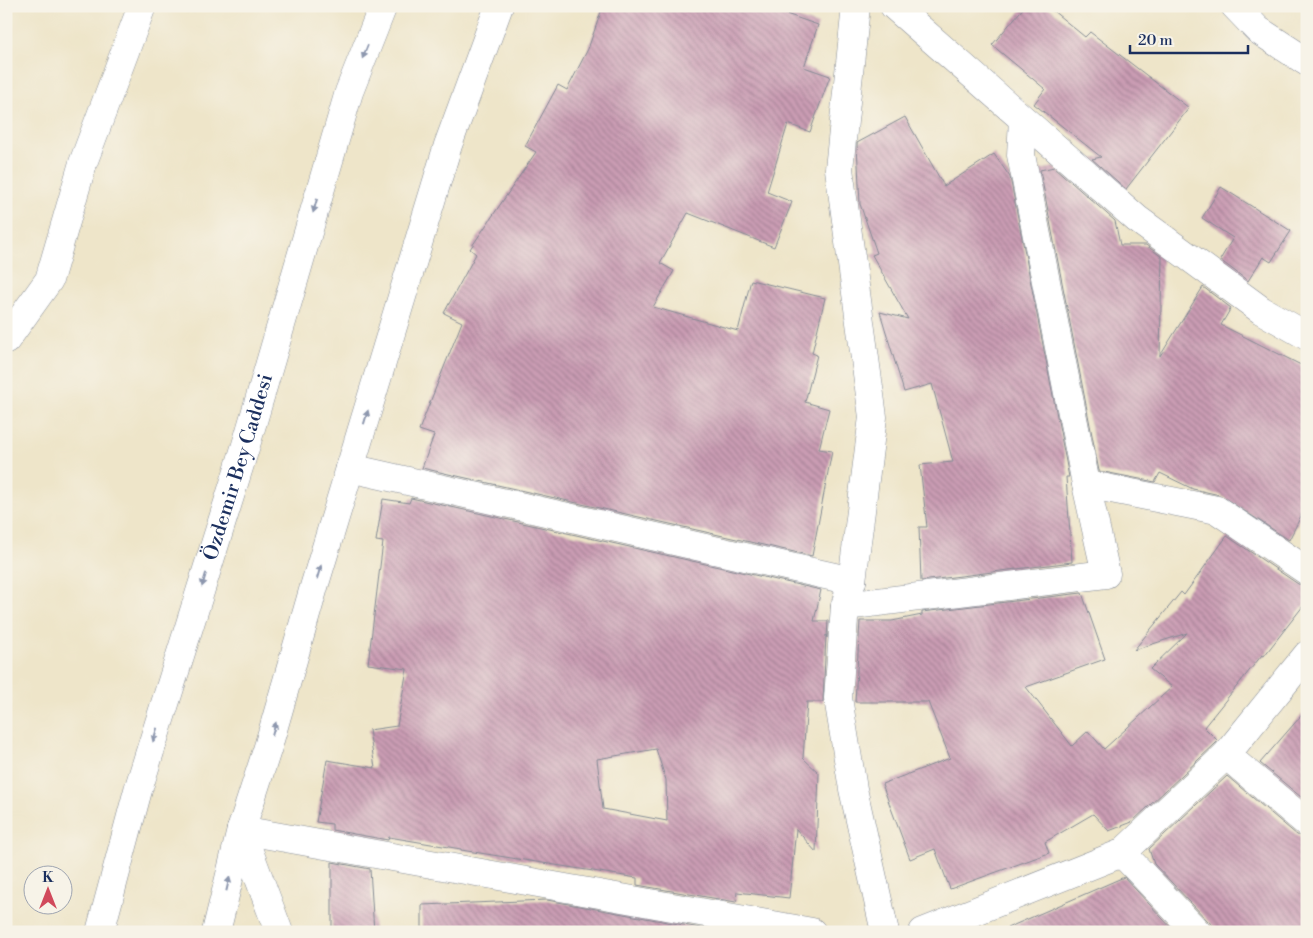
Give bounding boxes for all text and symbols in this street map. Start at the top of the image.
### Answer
scale bar [1130,22,1248,54]
text: 20 m [1138,31,1173,50]
one-way arrow [361,44,368,59]
one-way arrow [311,199,319,214]
street label: Özdemir Bey Caddesi [197,371,279,564]
one-way arrow [362,409,370,424]
one-way arrow [315,565,323,580]
one-way arrow [199,572,207,587]
one-way arrow [270,721,278,736]
one-way arrow [151,728,159,743]
north arrow [22,866,72,916]
text: K [42,869,54,887]
one-way arrow [224,877,232,892]

